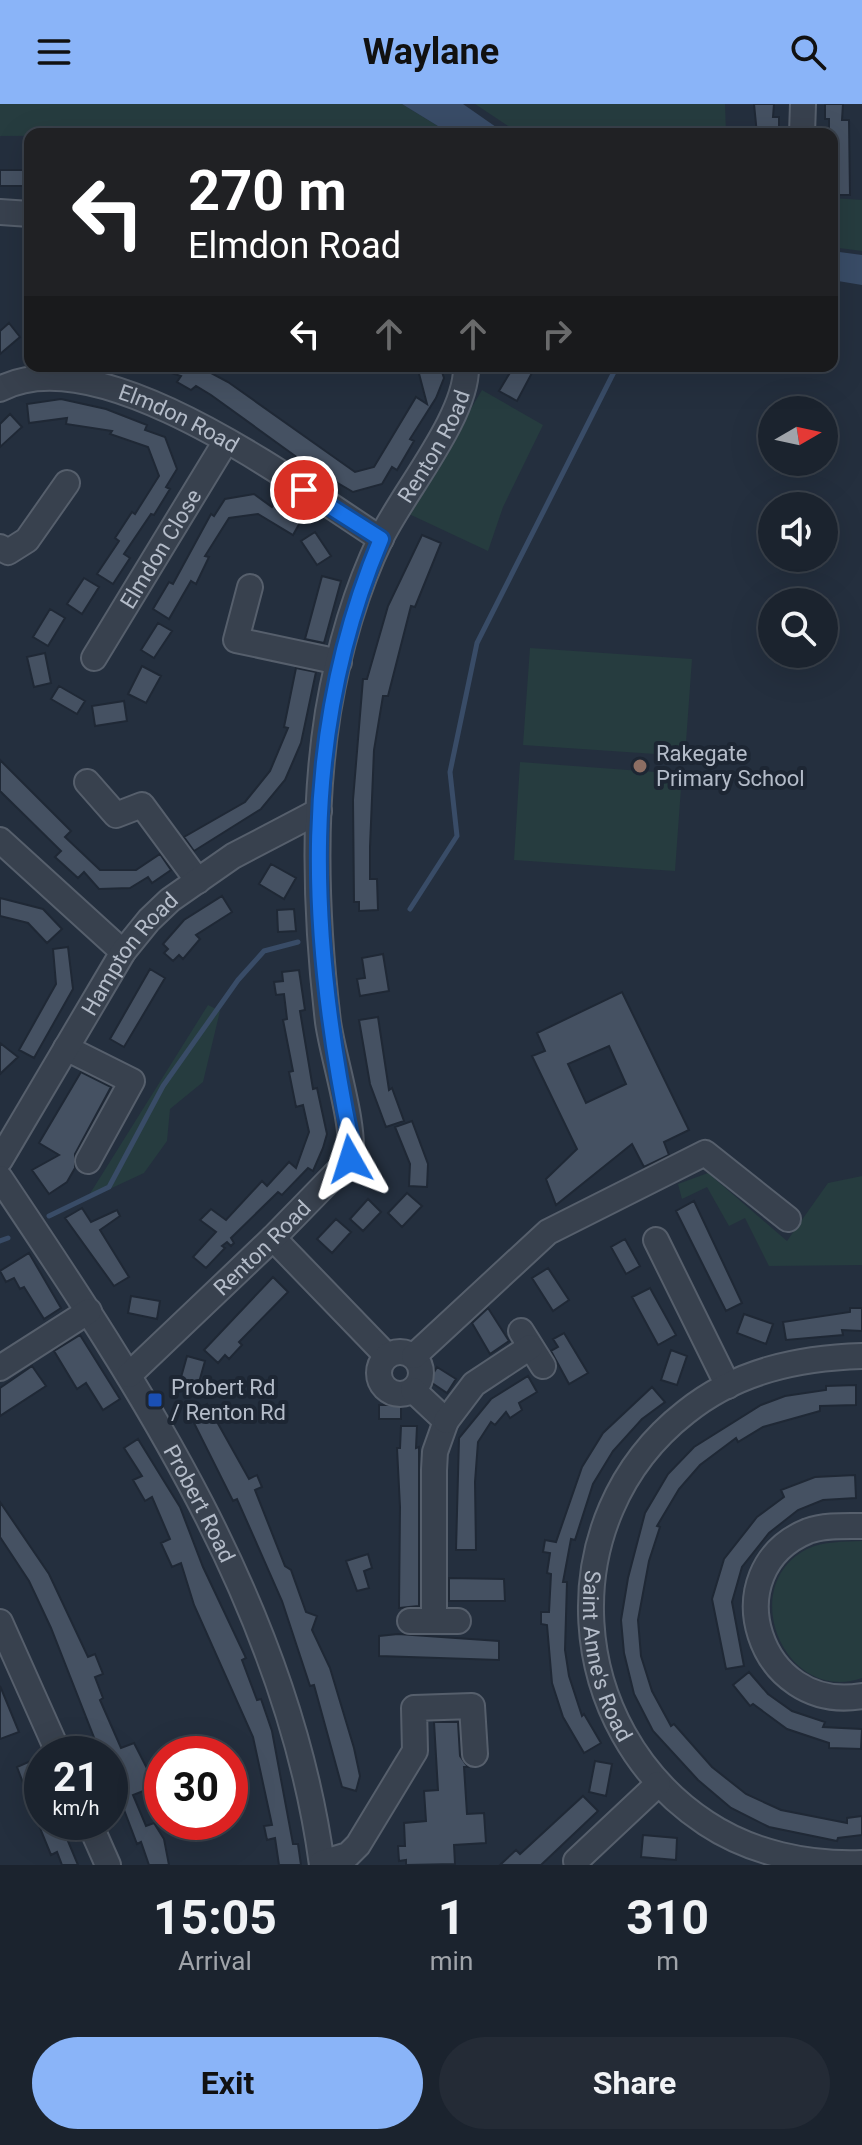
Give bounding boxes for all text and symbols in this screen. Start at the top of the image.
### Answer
icon: menu [32,30,76,74]
icon: search [786,30,830,74]
text: Waylane [363,31,499,73]
text: 270 m [188,158,347,224]
icon: left [56,160,160,264]
text: Elmdon Road [188,225,401,267]
icon: left [283,312,327,356]
icon: ahead [367,312,411,356]
icon: ahead [451,312,495,356]
icon: right [535,312,579,356]
street label: Elmdon Road [115,379,243,457]
street label: Renton Road [392,387,474,507]
north arrow [758,396,838,476]
map controls [758,396,838,668]
pin [270,456,338,524]
icon: arrive [282,468,326,512]
street label: Elmdon Close [115,484,206,613]
button: sound [758,492,838,572]
button: search [758,588,838,668]
place label: Rakegate Primary School [656,741,805,791]
marker: Rakegate Primary School [631,757,649,775]
street label: Hampton Road [76,887,183,1020]
position arrow [308,1117,392,1201]
street label: Renton Road [208,1195,315,1300]
place label: Probert Rd / Renton Rd [171,1375,286,1425]
marker: Probert Rd / Renton Rd [146,1391,164,1409]
street label: Probert Road [159,1440,240,1566]
street label: Saint Anne's Road [578,1569,638,1746]
speed limit sign: 30 [144,1736,248,1840]
text: 21 [53,1754,99,1801]
text: km/h [53,1796,99,1820]
text: 15:05 [153,1889,277,1946]
text: 1 [438,1889,465,1946]
text: 310 [626,1889,709,1946]
text: Arrival [178,1946,252,1976]
text: min [430,1946,473,1976]
text: m [656,1946,679,1976]
button: Exit [32,2037,423,2129]
button: Share [439,2037,830,2129]

